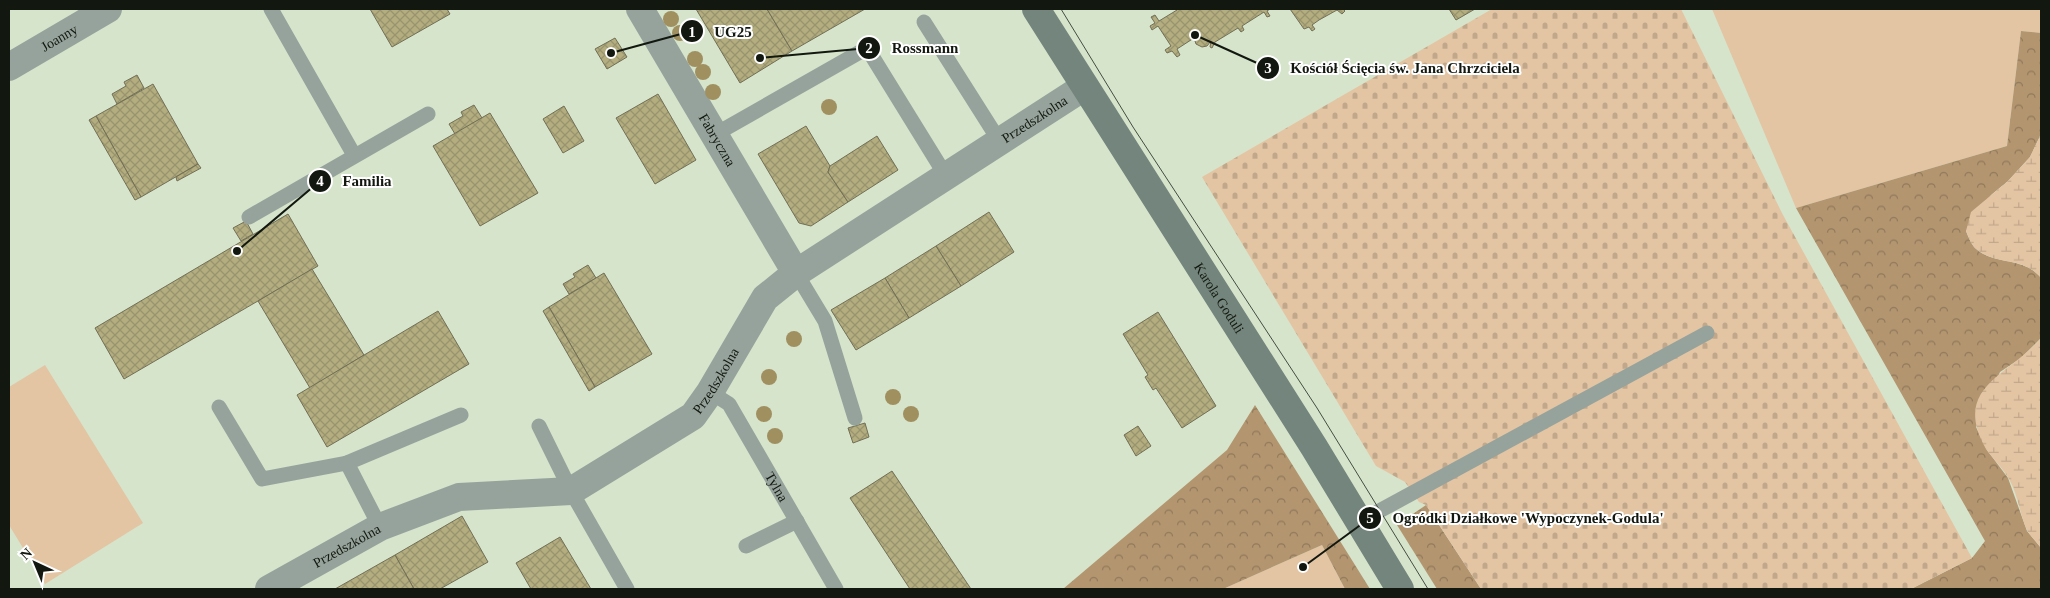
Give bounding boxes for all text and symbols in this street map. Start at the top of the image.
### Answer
callout: UG25 [680,16,762,46]
street label: Joanny [38,21,80,54]
text: 1 [688,24,696,40]
text: UG25 [714,24,752,40]
callout: Rossmann [856,33,968,63]
text: 2 [865,40,873,56]
text: Rossmann [892,40,959,56]
callout: Kościół Ścięcia św. Jana Chrzciciela [1255,53,1530,83]
text: 3 [1264,60,1272,76]
text: Kościół Ścięcia św. Jana Chrzciciela [1290,60,1520,76]
street label: Przedszkolna [999,92,1071,146]
street label: Fabryczna [696,111,739,169]
callout: Familia [308,166,402,196]
text: 4 [316,173,324,189]
text: Familia [342,173,392,189]
street label: Karola Goduli [1191,260,1247,336]
street label: Przedszkolna [690,344,742,417]
street label: Tylna [762,469,792,505]
callout: Ogródki Działkowe 'Wypoczynek-Godula' [1357,503,1673,533]
text: 5 [1366,510,1374,526]
text: Ogródki Działkowe 'Wypoczynek-Godula' [1392,510,1664,526]
street label: Przedszkolna [310,520,384,570]
north arrow [10,538,60,588]
text: N [17,545,35,563]

